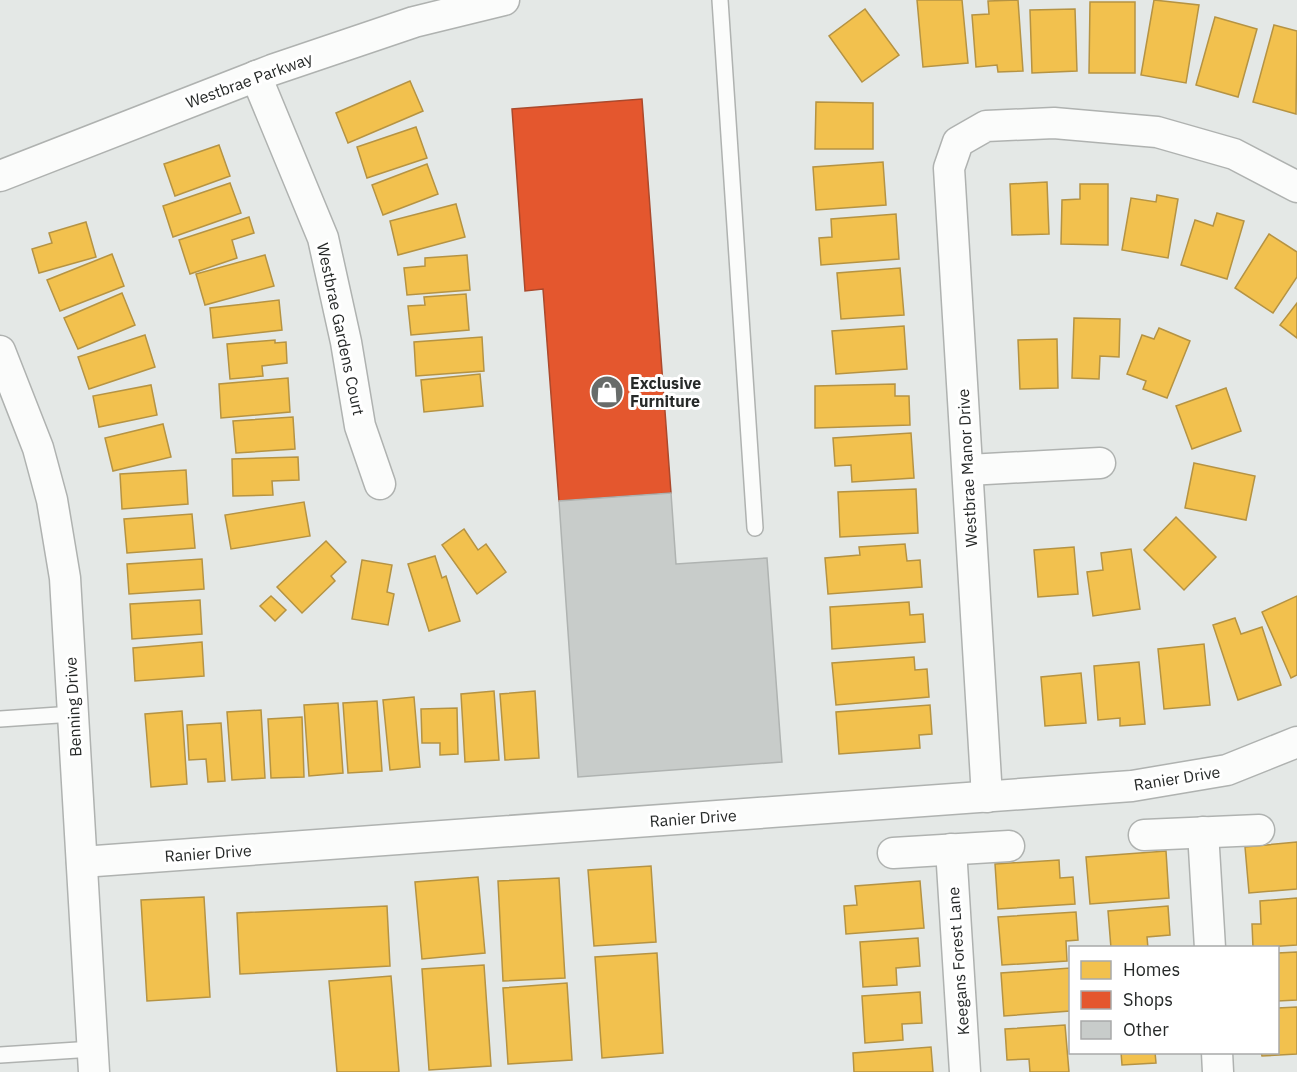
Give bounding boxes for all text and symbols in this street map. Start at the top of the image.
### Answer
street label: Westbrae Parkway [183,48,315,112]
street label: Westbrae Gardens Court [313,241,369,417]
place label: Exclusive Furniture [630,373,701,411]
shop icon: Exclusive Furniture [589,374,625,410]
street label: Westbrae Manor Drive [953,388,981,548]
street label: Benning Drive [60,656,86,757]
street label: Ranier Drive [1132,761,1222,795]
street label: Ranier Drive [649,805,737,831]
street label: Ranier Drive [164,840,252,866]
street label: Keegans Forest Lane [943,886,973,1036]
legend [1069,946,1279,1054]
text: Homes [1123,958,1180,981]
text: Shops [1123,988,1173,1011]
text: Other [1123,1018,1169,1041]

